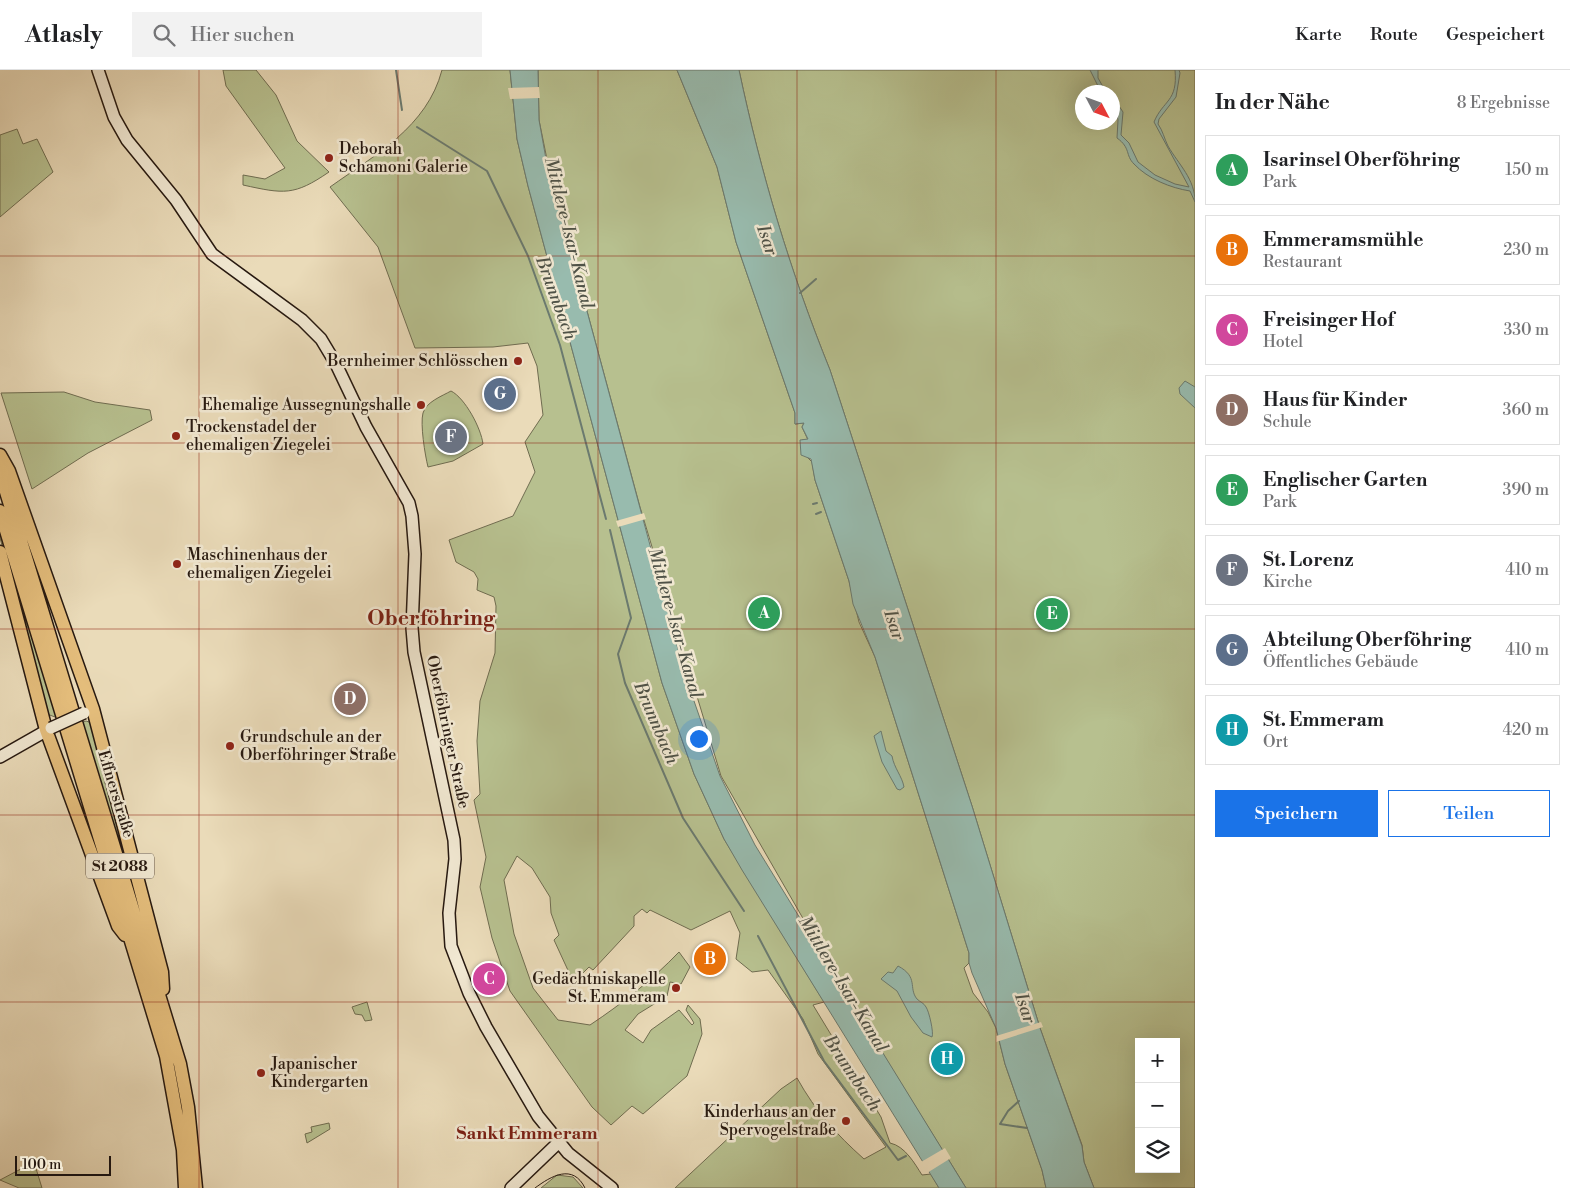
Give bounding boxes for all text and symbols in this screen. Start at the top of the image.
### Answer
search box [132,12,482,57]
text: Atlasly [25,20,102,50]
icon: search [150,21,178,49]
text: Hier suchen [190,23,294,47]
text: Karte [1295,23,1342,46]
text: Route [1370,23,1418,46]
text: Gespeichert [1446,23,1545,46]
north arrow [1075,85,1120,130]
text: In der Nähe [1215,90,1330,116]
text: 8 Ergebnisse [1457,93,1550,113]
place label: Deborah Schamoni Galerie [339,139,468,177]
text: Isarinsel Oberföhring [1263,148,1460,172]
marker: Deborah Schamoni Galerie [323,152,335,164]
water label: Mittlere-Isar-Kanal [539,155,599,312]
text: A [1226,160,1238,180]
text: 150 m [1505,160,1549,180]
text: Park [1263,172,1296,192]
water label: Isar [751,221,783,259]
text: Emmeramsmühle [1263,228,1423,252]
text: B [1226,240,1238,260]
text: 230 m [1503,240,1549,260]
water label: Brunnbach [530,252,582,344]
text: Restaurant [1263,252,1342,272]
text: Freisinger Hof [1263,308,1394,332]
text: C [1226,320,1238,340]
text: 330 m [1503,320,1549,340]
text: Hotel [1263,332,1303,352]
place label: Bernheimer Schlösschen [326,351,508,371]
marker: Bernheimer Schlösschen [512,355,524,367]
pin: G [484,375,516,413]
text: Haus für Kinder [1263,388,1408,412]
place label: Ehemalige Aussegnungshalle [202,395,411,415]
marker: Ehemalige Aussegnungshalle [415,399,427,411]
text: D [1226,400,1238,420]
text: 360 m [1503,400,1549,420]
text: Schule [1263,412,1312,432]
place label: Trockenstadel der ehemaligen Ziegelei [186,417,331,455]
pin: F [435,418,467,456]
marker: Trockenstadel der ehemaligen Ziegelei [170,430,182,442]
text: Englischer Garten [1263,468,1427,492]
text: E [1226,480,1238,500]
text: 390 m [1503,480,1549,500]
text: Park [1263,492,1296,512]
place label: Maschinenhaus der ehemaligen Ziegelei [187,545,332,583]
water label: Mittlere-Isar-Kanal [642,545,708,701]
text: St. Lorenz [1263,548,1354,572]
marker: Maschinenhaus der ehemaligen Ziegelei [171,558,183,570]
text: F [1226,560,1238,580]
text: 410 m [1505,560,1549,580]
text: Kirche [1263,572,1312,592]
pin: A [748,594,780,632]
pin: E [1036,595,1068,633]
district label: Oberföhring [367,606,496,632]
water label: Isar [878,606,910,644]
text: Abteilung Oberföhring [1263,628,1471,652]
text: G [1226,640,1238,660]
text: 410 m [1505,640,1549,660]
text: Öffentliches Gebäude [1263,652,1418,672]
street label: Oberföhringer Straße [422,653,474,811]
water label: Brunnbach [628,677,684,769]
pin: D [334,680,366,718]
text: St. Emmeram [1263,708,1384,732]
text: H [1225,720,1239,740]
text: 420 m [1502,720,1549,740]
your location [686,726,712,752]
place label: Grundschule an der Oberföhringer Straße [240,727,396,765]
text: Ort [1263,732,1289,752]
marker: Grundschule an der Oberföhringer Straße [224,740,236,752]
street label: Effnerstraße [93,748,139,840]
button: Speichern [1215,790,1378,837]
button: Teilen [1388,790,1550,837]
road number: St 2088 [86,854,154,878]
water label: Mittlere-Isar-Kanal [793,911,893,1057]
pin: B [694,940,726,978]
pin: C [473,960,505,998]
place label: Gedächtniskapelle St. Emmeram [532,969,666,1007]
marker: Gedächtniskapelle St. Emmeram [670,982,682,994]
water label: Isar [1009,989,1041,1027]
water label: Brunnbach [817,1029,887,1117]
map controls [1135,1038,1180,1173]
button: + [1135,1038,1180,1083]
pin: H [931,1040,963,1078]
place label: Japanischer Kindergarten [270,1054,369,1092]
marker: Japanischer Kindergarten [255,1067,267,1079]
button: − [1135,1083,1180,1128]
place label: Kinderhaus an der Spervogelstraße [704,1102,836,1140]
marker: Kinderhaus an der Spervogelstraße [840,1115,852,1127]
district label: Sankt Emmeram [456,1122,598,1145]
button: layers [1135,1128,1180,1173]
scale bar [15,1153,111,1176]
text: 100 m [22,1156,61,1174]

